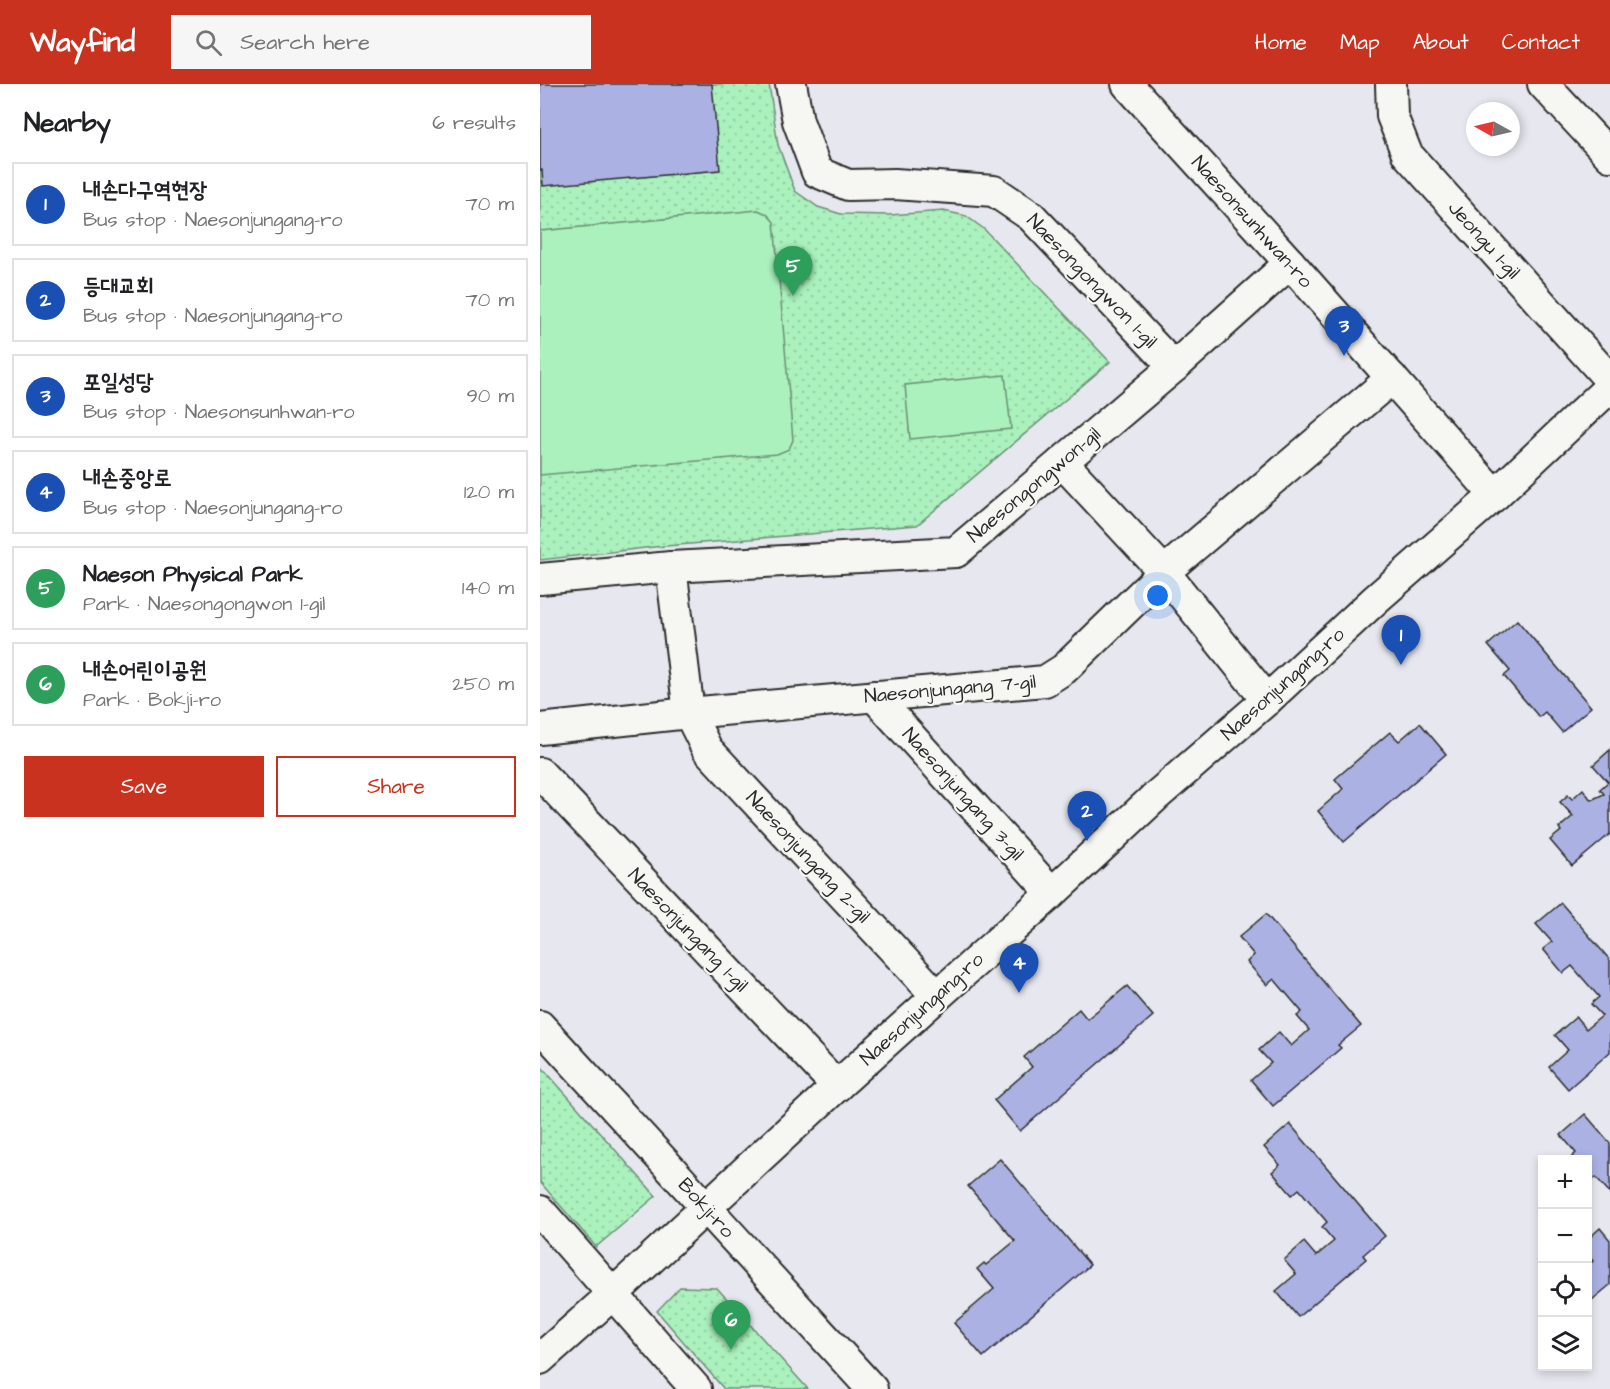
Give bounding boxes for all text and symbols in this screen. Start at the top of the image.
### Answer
search box [171,15,591,69]
text: Wayfind [30,23,135,62]
icon: search [192,26,225,59]
text: Search here [240,27,370,58]
text: Home [1255,28,1307,57]
text: Map [1340,28,1380,57]
text: About [1413,28,1469,57]
text: Contact [1502,28,1580,57]
north arrow [1466,102,1520,156]
text: Nearby [24,105,111,141]
text: 6 results [432,109,516,137]
street label: Naesonsunhwan-ro [1185,150,1319,294]
text: 내손다구역현장 [83,175,207,206]
text: 1 [44,190,47,218]
text: 70 m [466,190,514,218]
street label: Jeongu 1-gil [1441,195,1527,286]
text: Bus stop · Naesonjungang-ro [83,206,343,234]
street label: Naesongongwon 1-gil [1020,207,1164,355]
pin: 5 [774,246,812,296]
text: 등대교회 [83,271,154,302]
text: 2 [40,286,51,314]
text: 70 m [466,286,514,314]
text: Bus stop · Naesonjungang-ro [83,302,343,330]
pin: 3 [1324,306,1364,356]
text: 포일성당 [83,367,154,398]
text: 3 [40,382,51,410]
text: 90 m [466,382,514,410]
text: Bus stop · Naesonsunhwan-ro [83,398,355,426]
street label: Naesongongwon-gil [961,421,1108,550]
text: 내손중앙로 [83,463,172,494]
text: 4 [39,478,52,506]
text: 120 m [464,478,514,506]
text: Bus stop · Naesonjungang-ro [83,494,343,522]
text: Naeson Physical Park [83,559,303,590]
text: 5 [38,574,53,602]
text: 140 m [462,574,514,602]
your location [1143,581,1172,610]
text: Park · Naesongongwon 1-gil [83,590,325,618]
pin: 1 [1382,616,1420,665]
street label: Naesonjungang-ro [1215,621,1352,748]
text: 내손어린이공원 [83,655,207,686]
street label: Naesonjungang 7-gil [863,668,1037,711]
text: 6 [39,670,52,698]
text: 250 m [452,670,514,698]
text: Park · Bokji-ro [83,686,221,714]
street label: Naesonjungang 3-gil [895,721,1030,867]
button: Save [24,756,264,817]
button: Share [276,756,516,817]
street label: Naesonjungang 2-gil [739,785,877,930]
pin: 2 [1068,792,1106,841]
street label: Naesonjungang 1-gil [621,862,755,999]
pin: 4 [1000,944,1038,993]
street label: Naesonjungang-ro [854,946,991,1073]
map controls [1538,1155,1592,1371]
button: + [1538,1155,1592,1209]
street label: Bokji-ro [671,1172,741,1244]
button: − [1538,1209,1592,1263]
button: locate [1538,1263,1592,1317]
pin: 6 [712,1300,750,1350]
button: layers [1538,1317,1592,1371]

